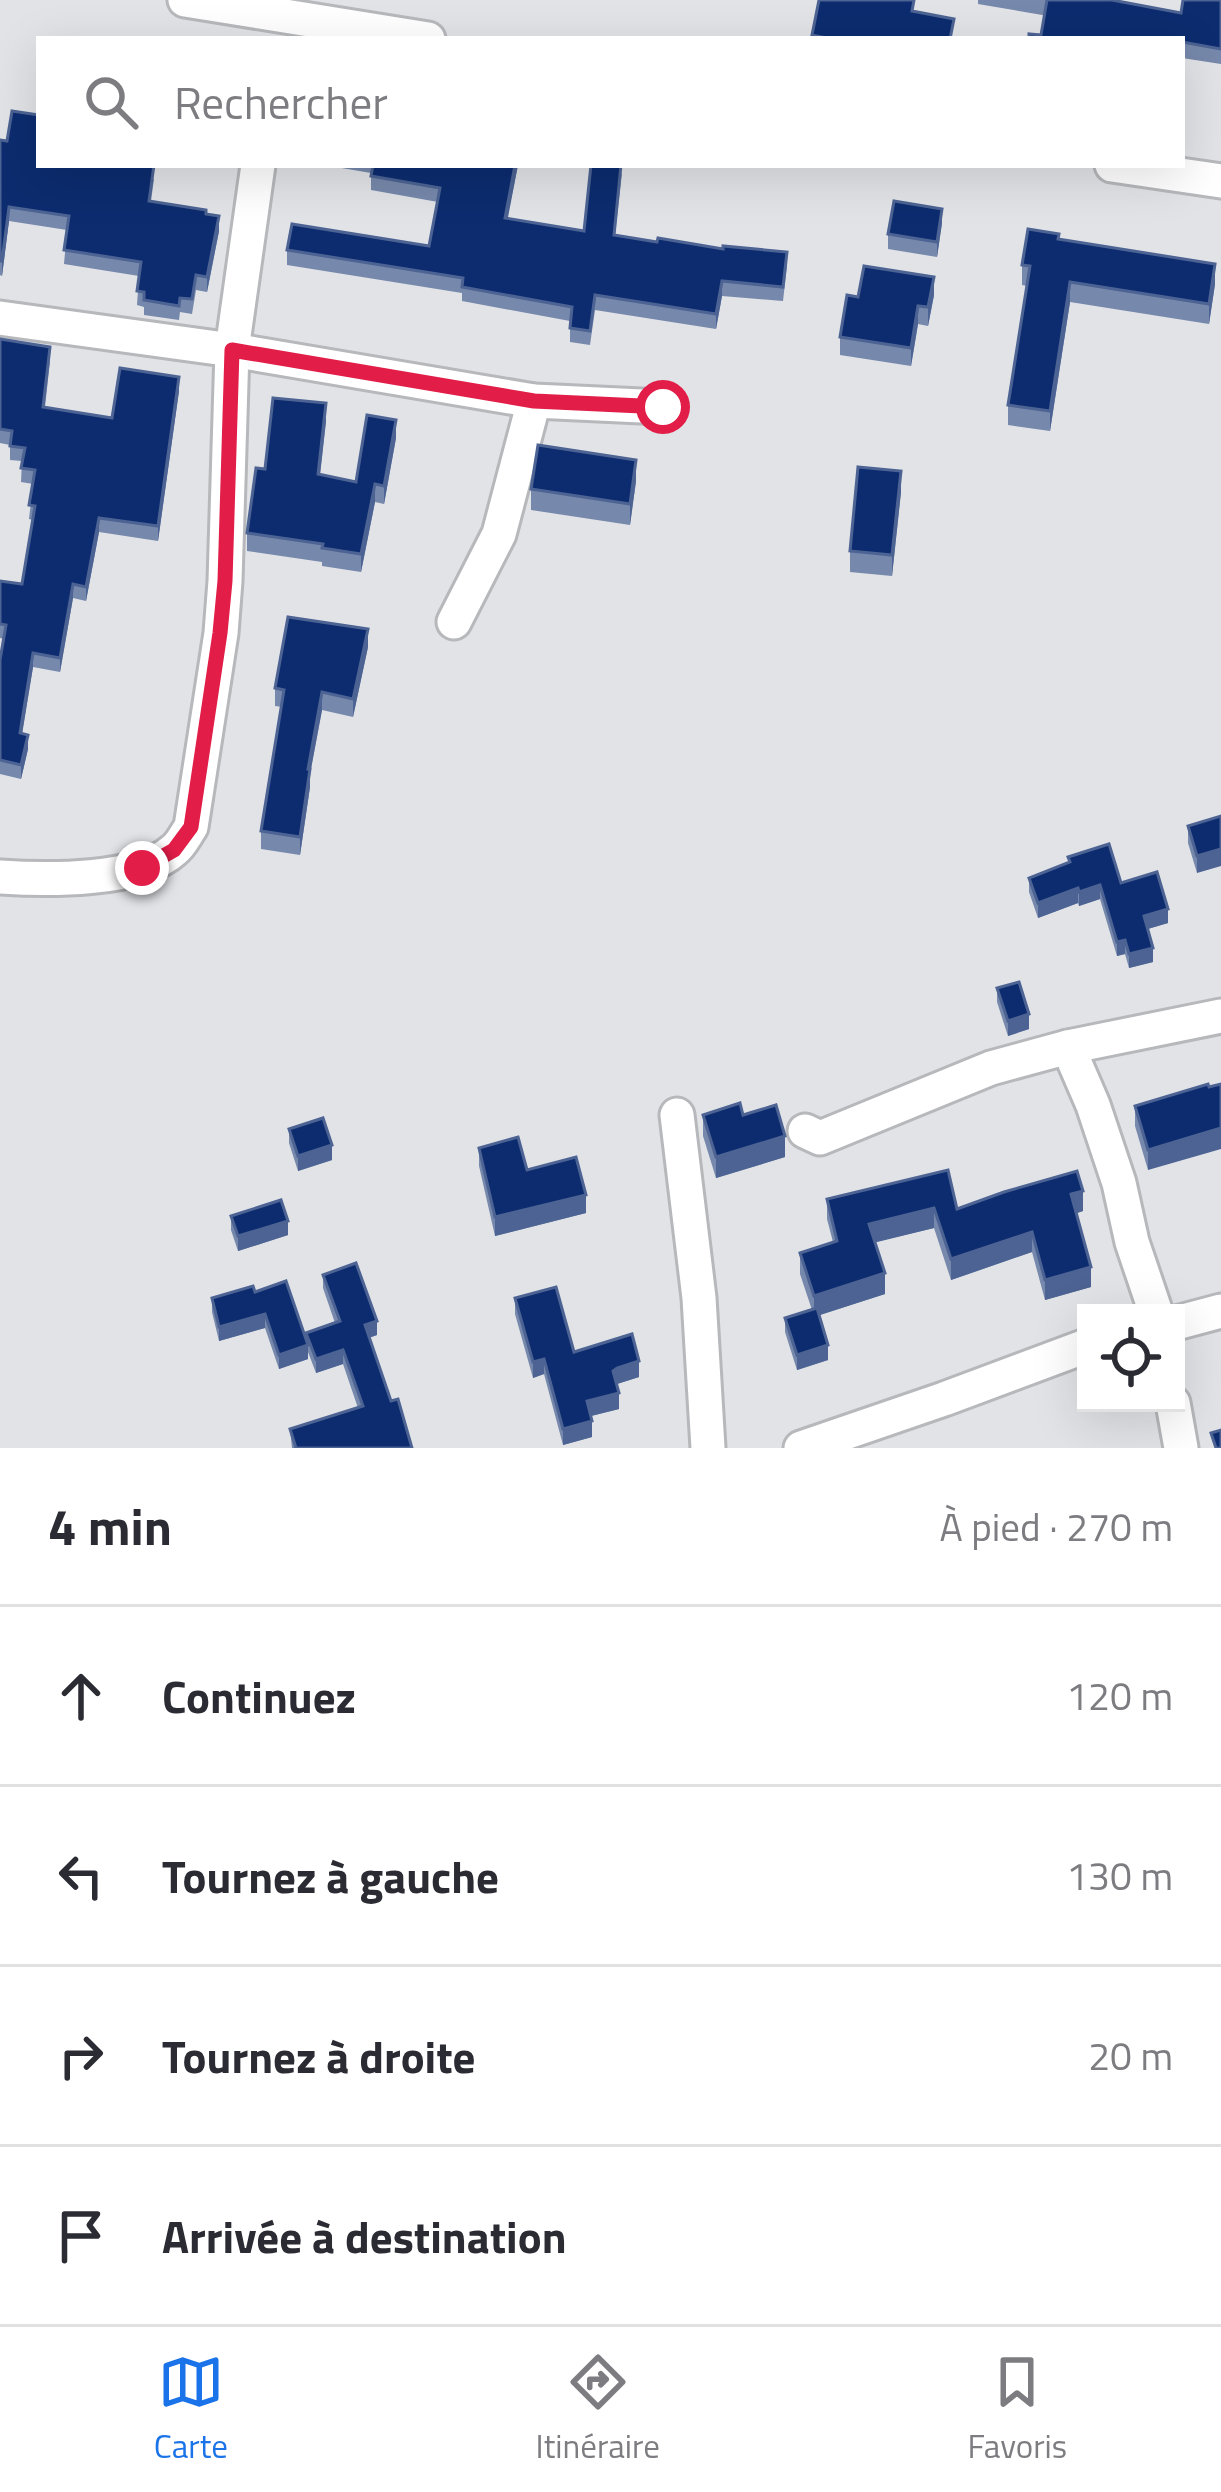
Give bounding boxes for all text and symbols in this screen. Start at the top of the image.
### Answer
search box [36,36,1185,168]
text: Rechercher [174,68,388,136]
icon: search [78,69,144,135]
route start [636,380,690,434]
route end [115,841,169,895]
map controls [1077,1304,1185,1412]
button: locate [1077,1304,1185,1412]
text: 4 min [48,1487,172,1565]
text: À pied · 270 m [939,1497,1173,1556]
text: Continuez [162,1662,356,1730]
icon: ahead [48,1663,114,1729]
text: 120 m [1066,1666,1173,1725]
text: Tournez à gauche [162,1842,499,1910]
icon: left [48,1843,114,1909]
text: 130 m [1066,1846,1173,1905]
text: Tournez à droite [162,2022,476,2090]
icon: right [48,2023,114,2089]
text: 20 m [1088,2026,1173,2085]
text: Arrivée à destination [162,2202,567,2270]
icon: arrive [48,2203,114,2269]
tab: Carte [154,2349,228,2471]
tab: Itinéraire [536,2349,660,2471]
tab: Favoris [968,2349,1067,2471]

